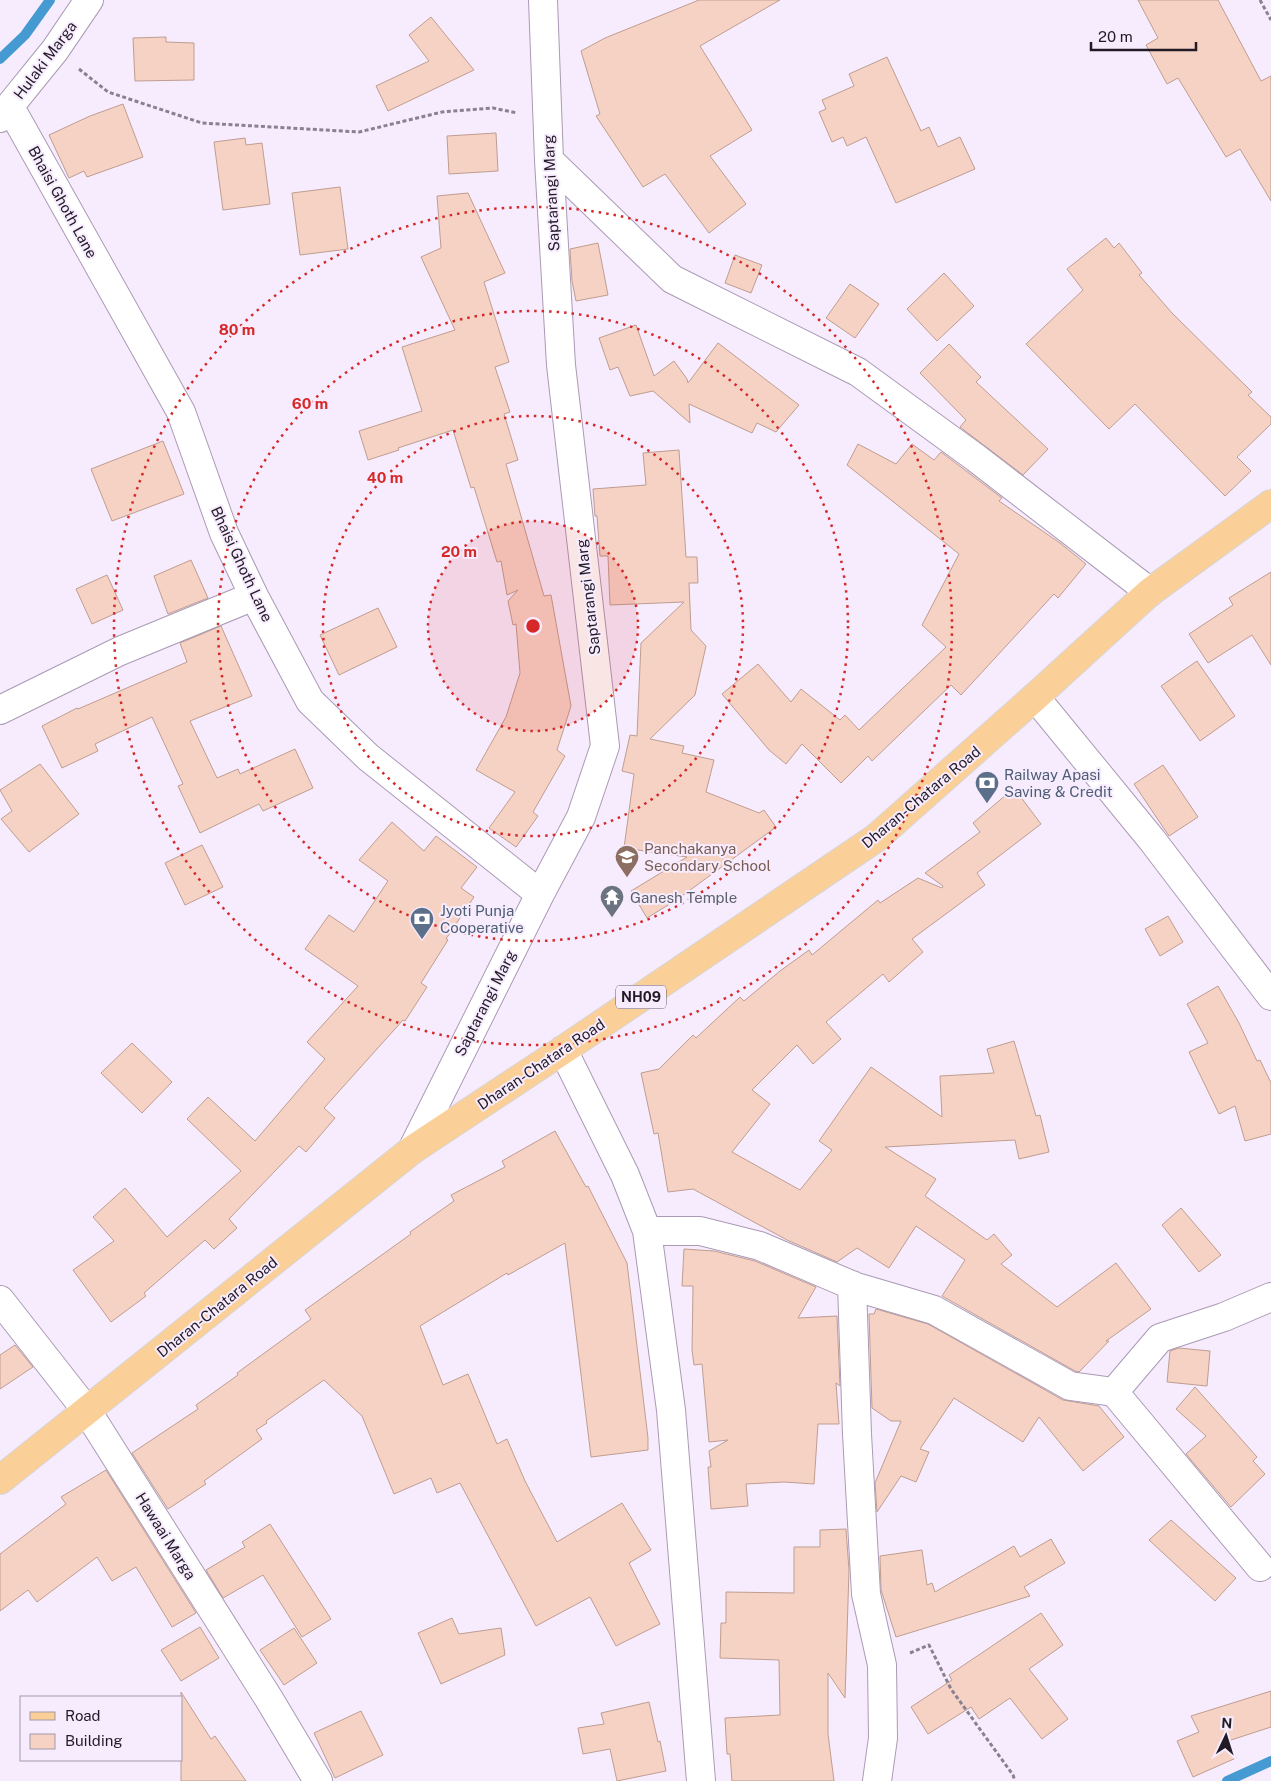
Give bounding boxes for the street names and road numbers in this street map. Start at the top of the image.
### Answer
street label: Hulaki Marga [10,18,80,102]
street label: Saptarangi Marg [539,134,563,252]
street label: Bhaisi Ghoth Lane [25,143,101,261]
street label: Bhaisi Ghoth Lane [208,504,276,624]
street label: Saptarangi Marg [572,538,604,656]
street label: Dharan-Chatara Road [858,742,984,852]
street label: Saptarangi Marg [451,947,519,1059]
road number: NH09 [616,986,666,1009]
street label: Dharan-Chatara Road [474,1015,608,1113]
street label: Dharan-Chatara Road [154,1253,280,1361]
street label: Hawaai Marga [132,1489,200,1583]

